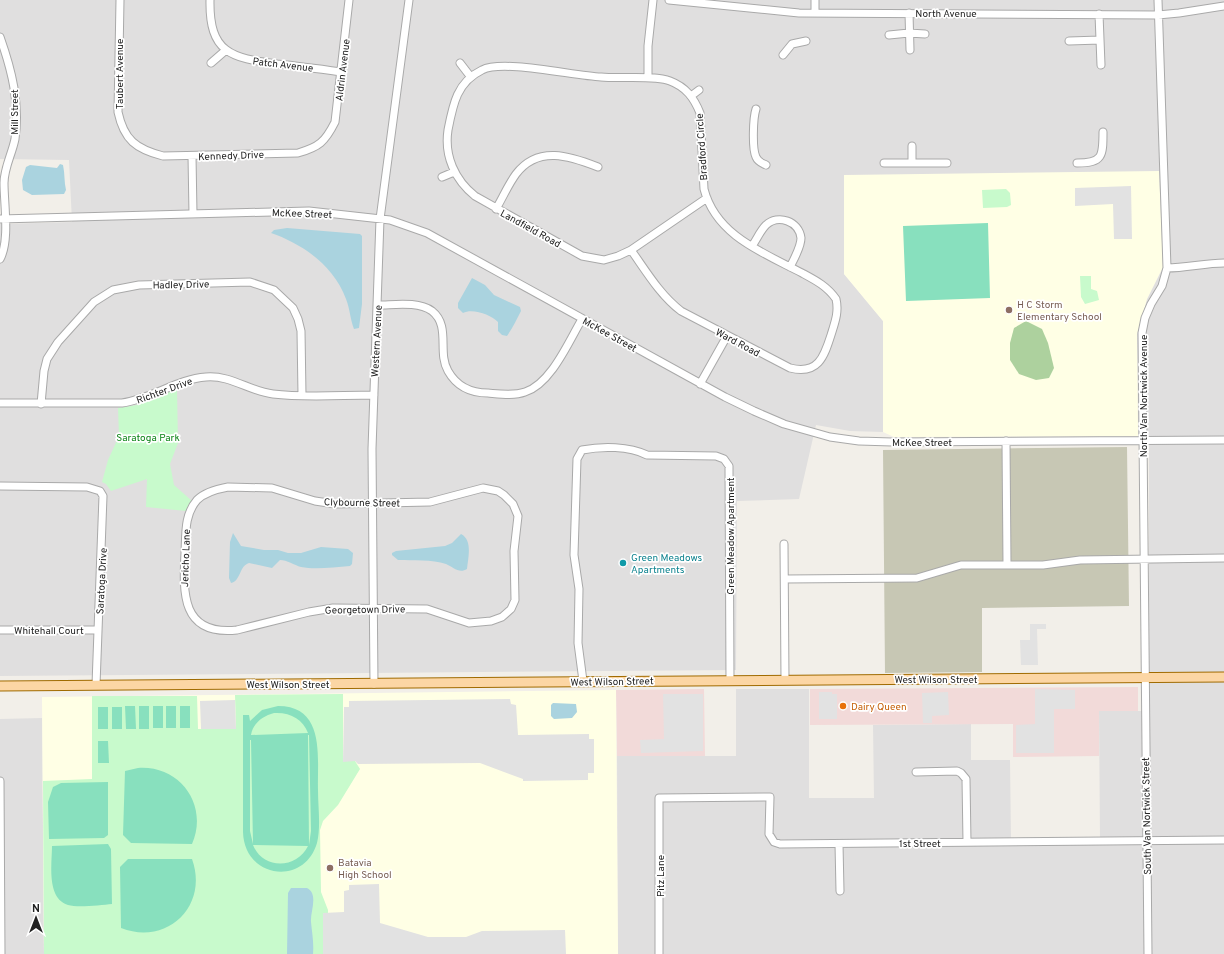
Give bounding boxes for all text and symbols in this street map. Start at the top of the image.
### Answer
street label: North Avenue [915,8,977,21]
street label: Aldrin Avenue [333,38,354,102]
street label: Taubert Avenue [114,39,127,109]
street label: Patch Avenue [252,55,314,76]
street label: Mill Street [9,89,22,135]
street label: Bradford Circle [694,113,711,181]
street label: Kennedy Drive [198,149,264,164]
street label: McKee Street [272,207,332,222]
street label: Landfield Road [498,207,563,251]
street label: Hadley Drive [152,279,210,292]
place label: H C Storm Elementary School [1017,299,1102,324]
street label: Western Avenue [369,305,386,377]
marker: H C Storm Elementary School [1004,305,1014,315]
street label: McKee Street [580,315,639,356]
street label: Ward Road [713,326,762,360]
street label: North Van Nortwick Avenue [1138,335,1151,457]
street label: Richter Drive [135,375,194,408]
park label: Saratoga Park [116,432,180,445]
street label: McKee Street [892,437,952,450]
street label: Green Meadow Apartment [725,477,738,595]
street label: Clybourne Street [324,496,400,511]
street label: Jericho Lane [179,529,194,587]
street label: Saratoga Drive [94,547,111,615]
place label: Green Meadows Apartments [631,552,703,577]
marker: Green Meadows Apartments [618,558,628,568]
street label: Georgetown Drive [325,603,405,618]
street label: Whitehall Court [14,625,84,638]
street label: West Wilson Street [894,674,978,687]
street label: West Wilson Street [570,675,654,690]
street label: West Wilson Street [246,679,330,692]
marker: Dairy Queen [838,701,848,711]
place label: Dairy Queen [851,701,907,714]
street label: South Van Nortwick Street [1140,757,1155,875]
street label: 1st Street [899,838,941,851]
street label: Pitz Lane [655,855,668,897]
place label: Batavia High School [338,857,392,882]
marker: Batavia High School [325,863,335,873]
north arrow [16,898,56,938]
text: N [32,902,40,916]

